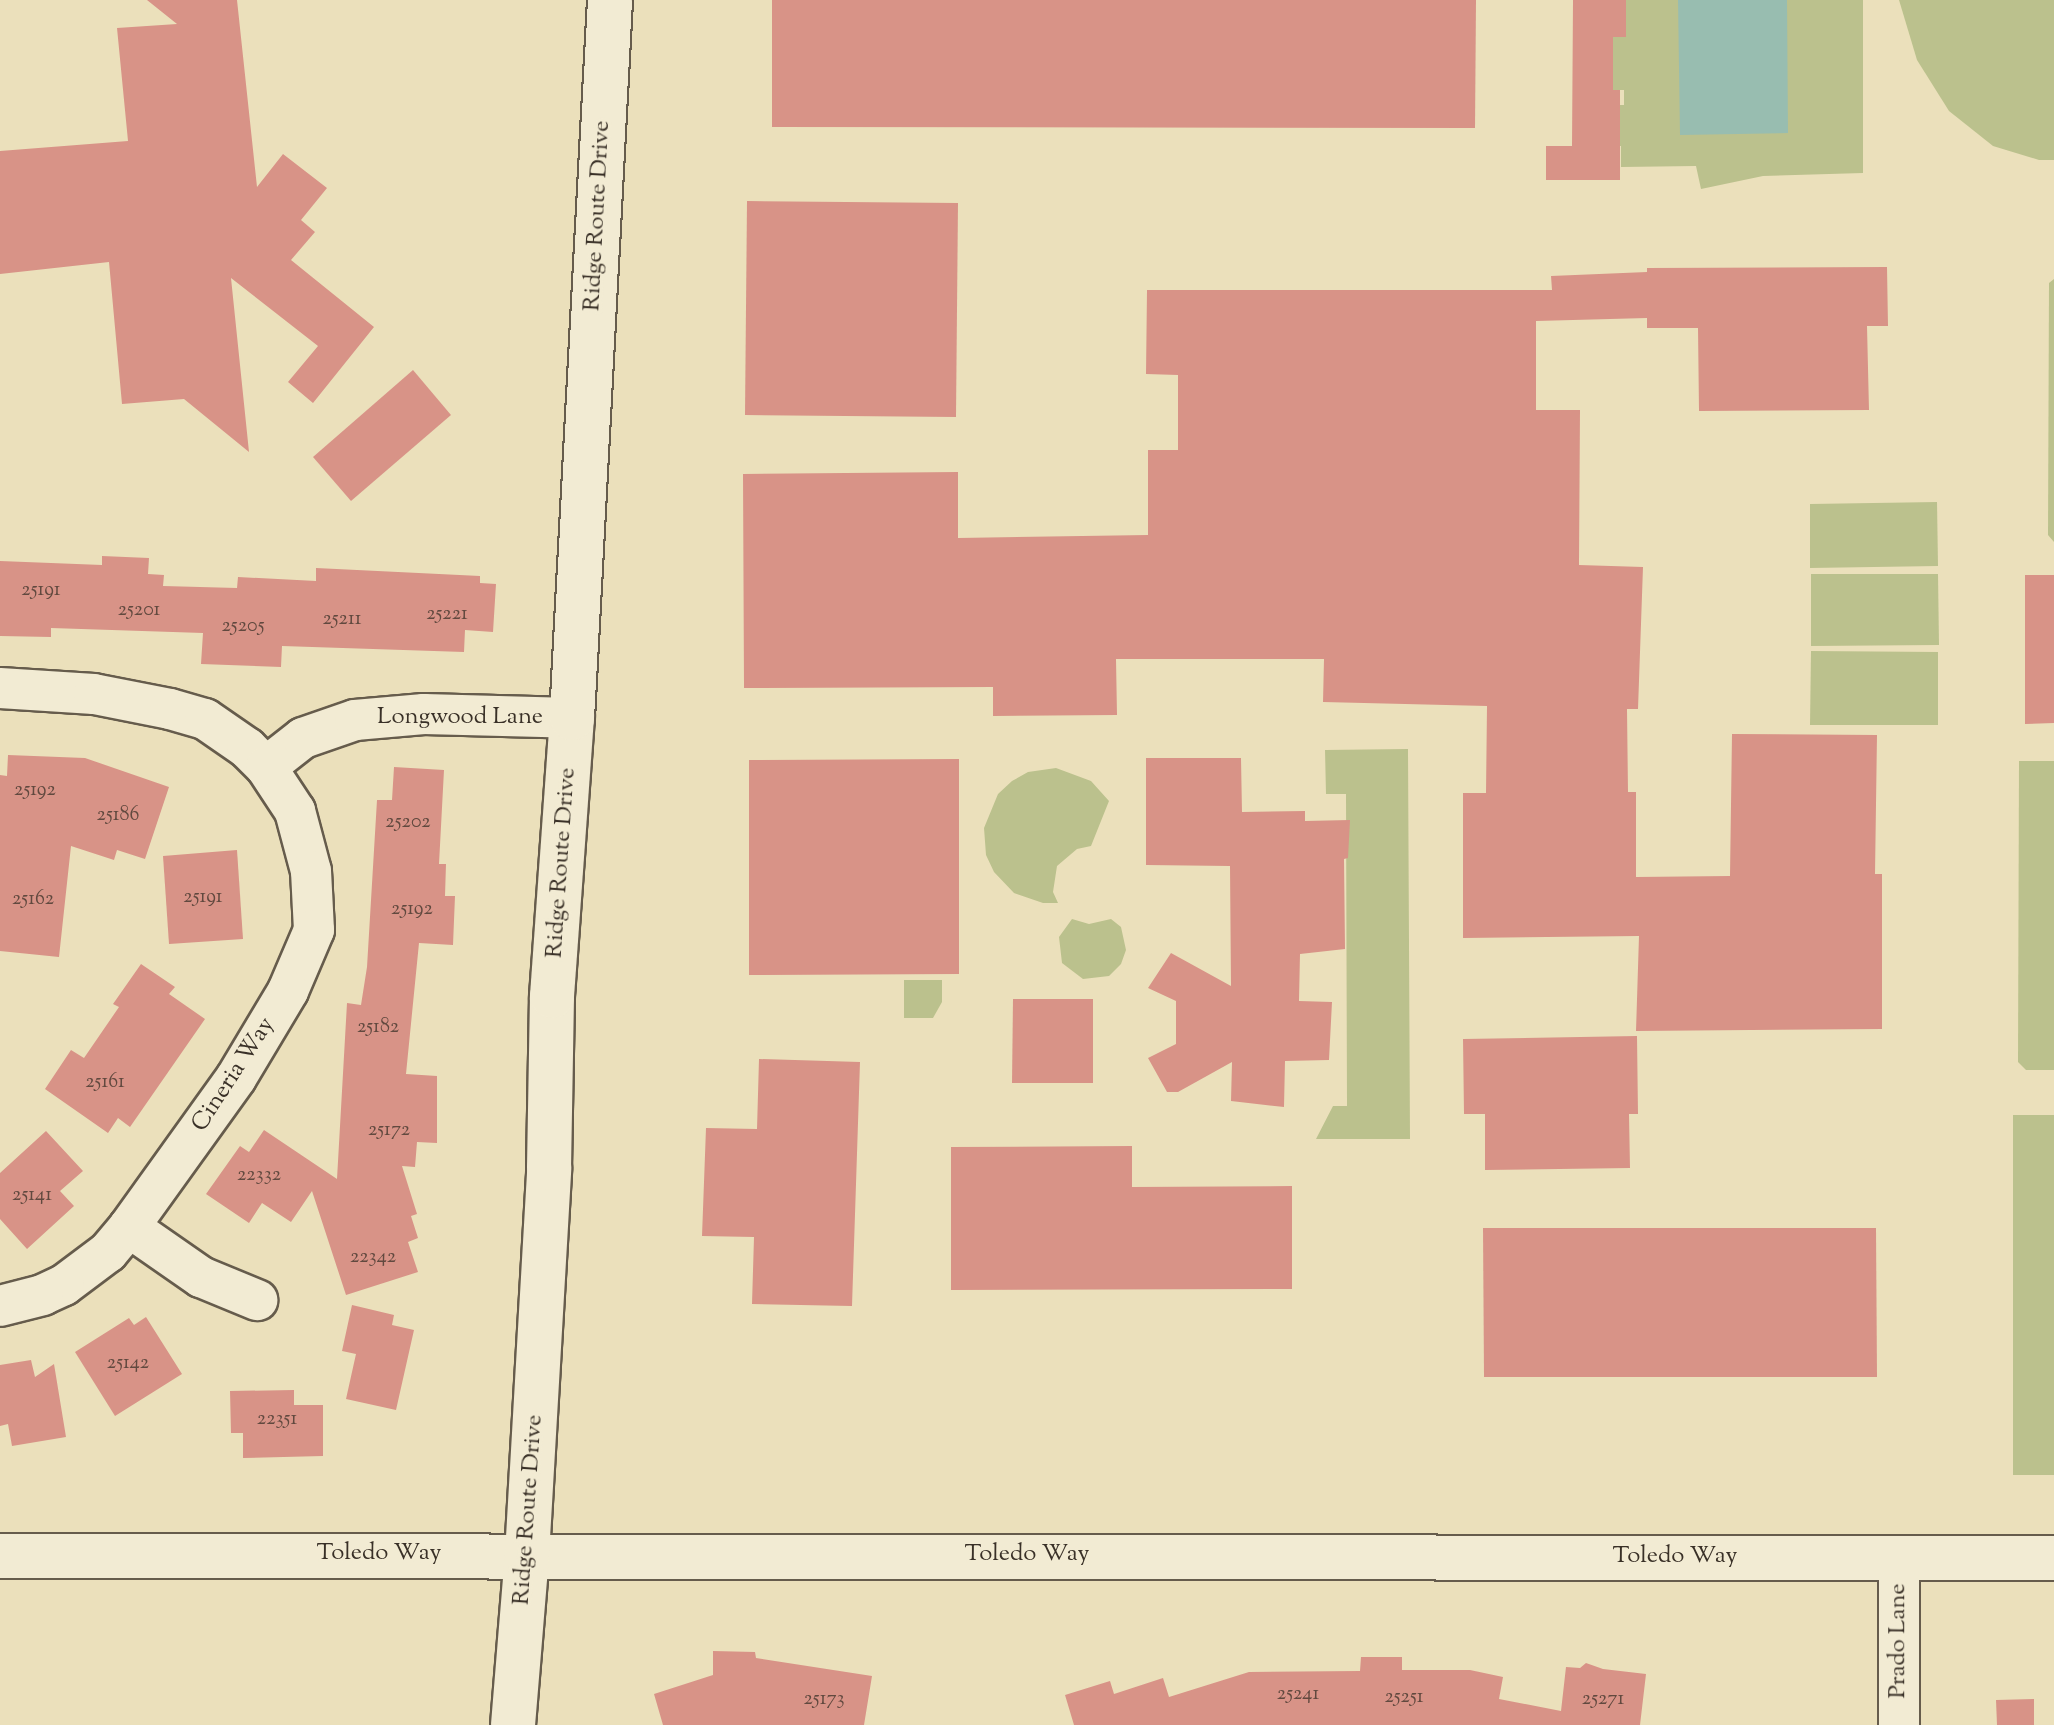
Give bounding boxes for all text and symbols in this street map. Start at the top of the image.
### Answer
street label: Ridge Route Drive [579,120,617,312]
house number: 25191 [21,578,61,602]
house number: 25201 [118,598,160,622]
house number: 25221 [426,602,468,626]
house number: 25211 [322,607,362,631]
house number: 25205 [222,614,264,638]
street label: Longwood Lane [377,704,543,732]
street label: Ridge Route Drive [541,767,583,959]
house number: 25192 [14,778,56,802]
house number: 25186 [97,803,139,827]
house number: 25202 [385,810,431,834]
house number: 25191 [183,885,223,909]
house number: 25162 [12,887,54,911]
house number: 25192 [391,897,433,921]
street label: Cineria Way [186,1012,282,1138]
house number: 25182 [357,1015,399,1039]
house number: 25161 [85,1070,125,1094]
house number: 25172 [368,1118,410,1142]
house number: 22332 [237,1163,281,1187]
house number: 25141 [12,1183,52,1207]
house number: 22342 [350,1245,396,1269]
house number: 25142 [107,1351,149,1375]
house number: 22351 [257,1407,297,1431]
street label: Ridge Route Drive [508,1414,550,1606]
street label: Toledo Way [317,1540,441,1568]
street label: Toledo Way [965,1541,1089,1569]
street label: Toledo Way [1613,1543,1737,1571]
street label: Prado Lane [1885,1583,1913,1699]
house number: 25241 [1277,1682,1319,1706]
house number: 25251 [1384,1685,1424,1709]
house number: 25173 [803,1687,845,1711]
house number: 25271 [1582,1687,1624,1711]

